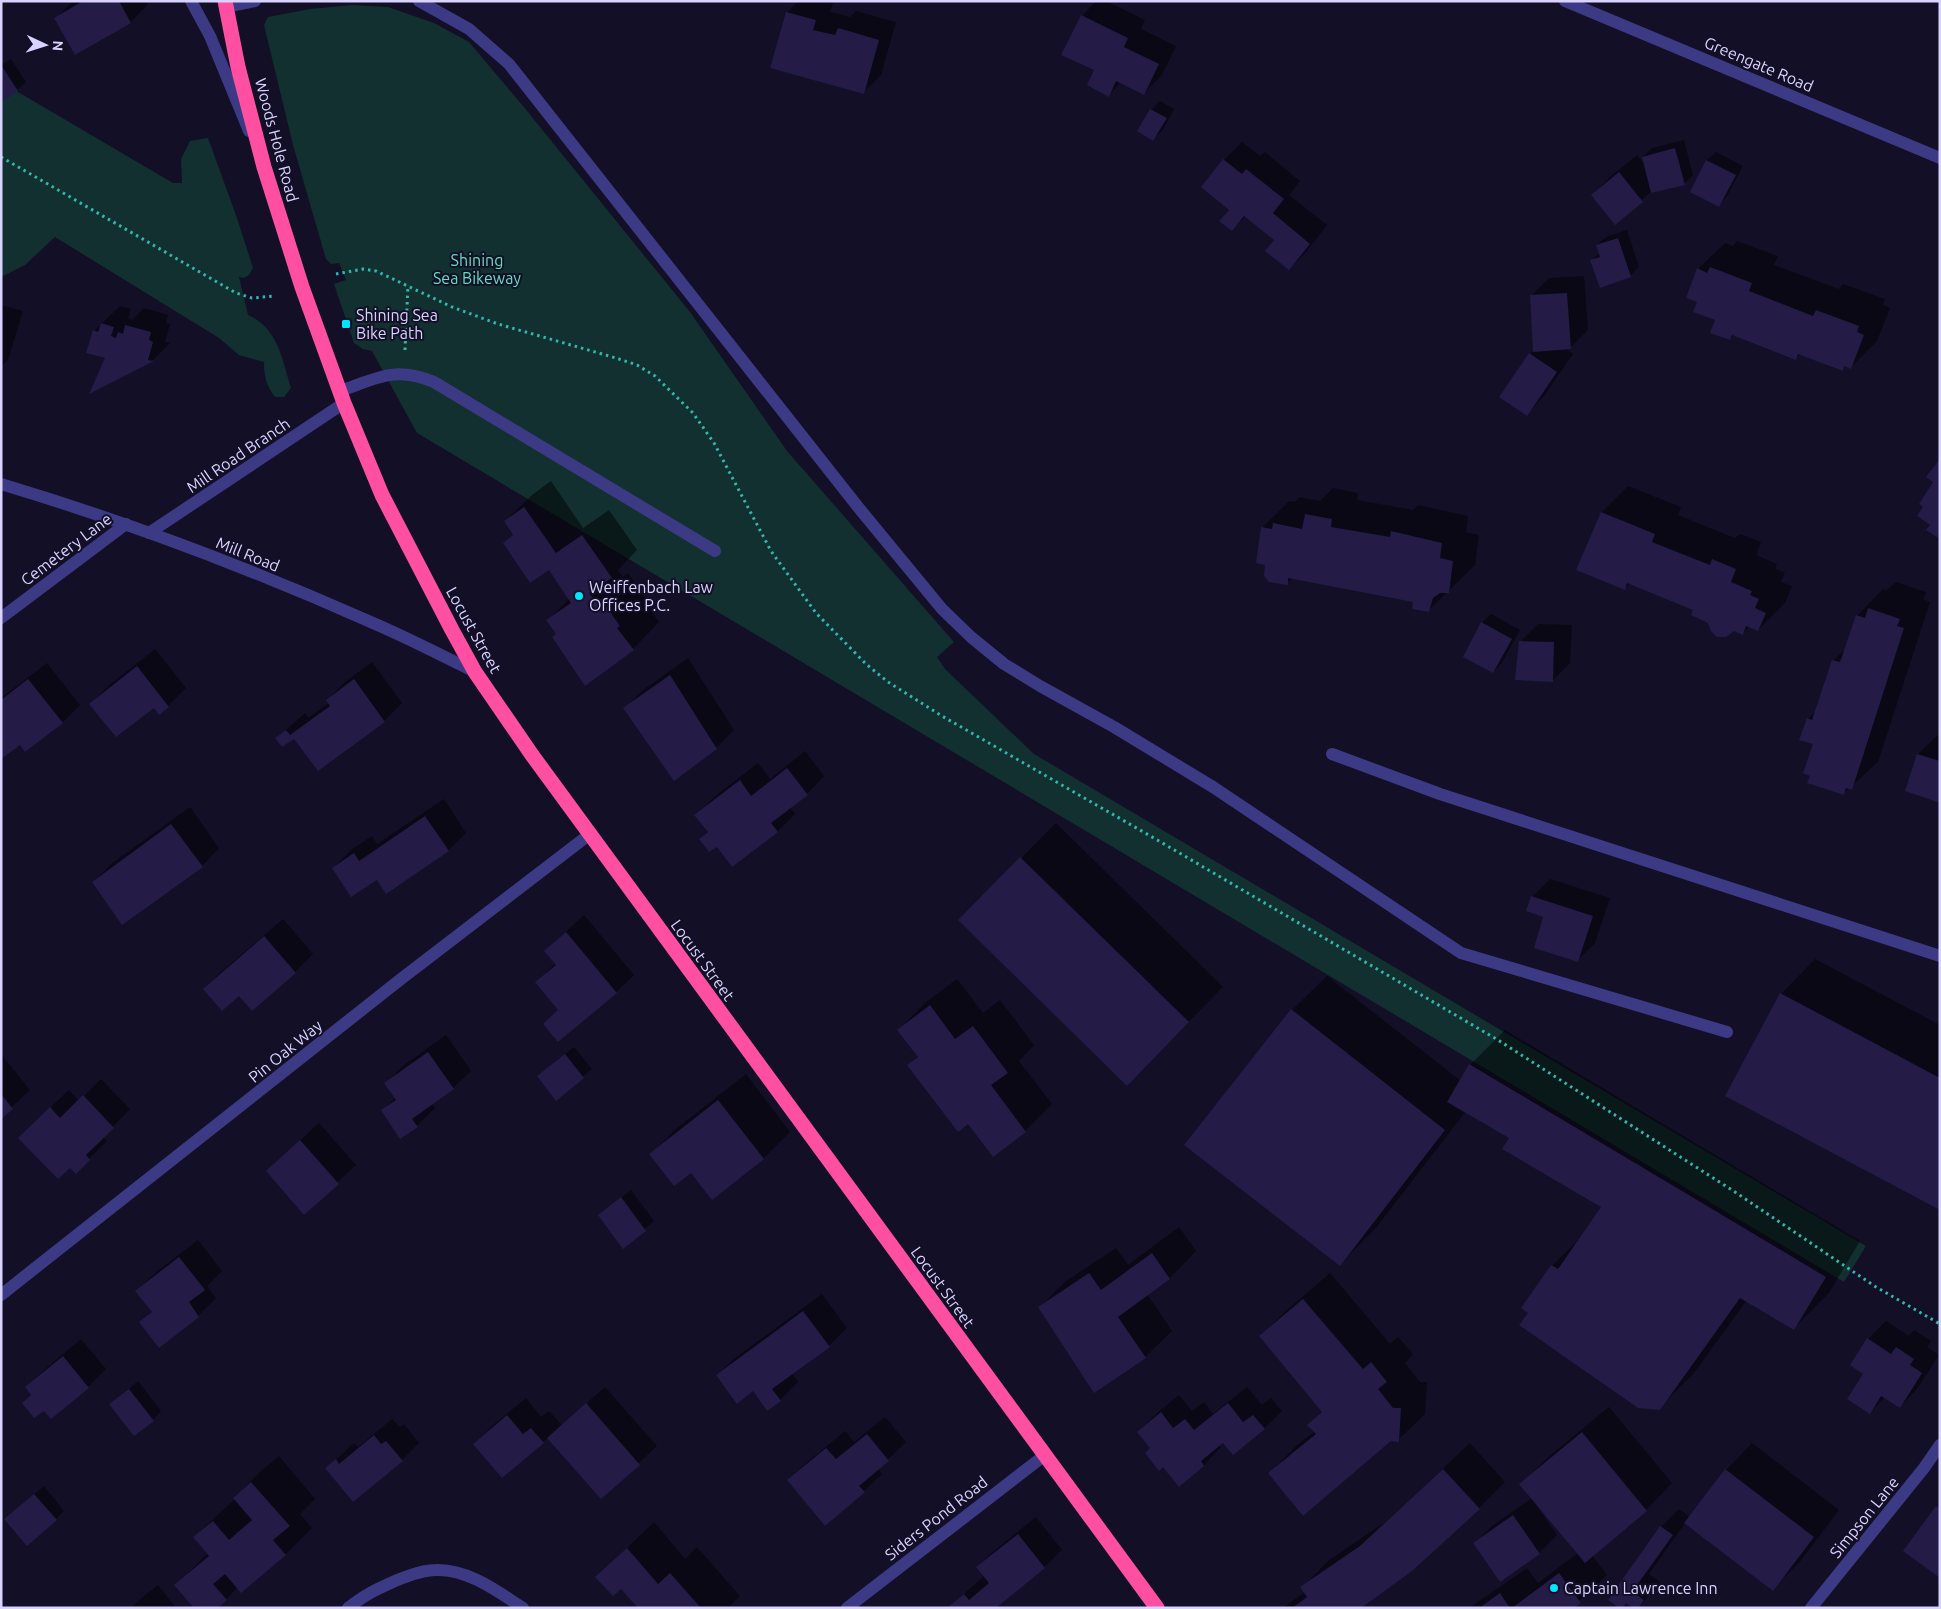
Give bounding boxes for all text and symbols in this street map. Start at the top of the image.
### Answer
north arrow [20,20,70,70]
street label: Greengate Road [1702,33,1816,95]
text: N [50,40,66,52]
street label: Woods Hole Road [252,76,302,204]
park label: Shining Sea Bikeway [433,251,521,287]
place label: Shining Sea Bike Path [356,306,438,342]
marker: Shining Sea Bike Path [340,318,352,330]
street label: Mill Road Branch [183,414,293,496]
street label: Cemetery Lane [17,509,115,589]
street label: Mill Road [214,533,282,575]
place label: Weiffenbach Law Offices P.C. [589,578,714,614]
street label: Locust Street [443,584,505,677]
marker: Weiffenbach Law Offices P.C. [573,590,585,602]
street label: Locust Street [668,916,739,1005]
street label: Pin Oak Way [245,1016,325,1086]
street label: Locust Street [908,1243,979,1332]
street label: Siders Pond Road [881,1472,991,1564]
street label: Simpson Lane [1826,1473,1902,1561]
place label: Captain Lawrence Inn [1564,1579,1718,1597]
marker: Captain Lawrence Inn [1548,1582,1560,1594]

